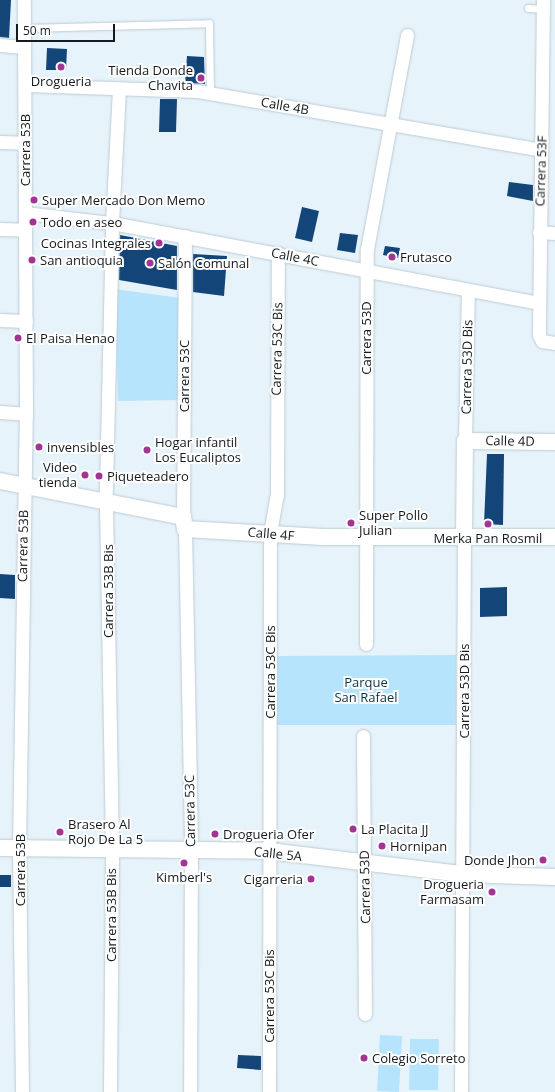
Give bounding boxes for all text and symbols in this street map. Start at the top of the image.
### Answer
scale bar [18,16,117,42]
text: 50 m [23,22,51,39]
marker: Drogueria [56,62,66,72]
place label: Tienda Donde Chavita [108,63,193,94]
place label: Drogueria [31,73,91,89]
marker: Tienda Donde Chavita [196,73,206,83]
street label: Calle 4B [260,94,310,118]
street label: Carrera 53B [17,114,33,186]
street label: Carrera 53F [532,135,550,207]
place label: Super Mercado Don Memo [42,192,205,208]
marker: Super Mercado Don Memo [29,195,39,205]
place label: Todo en aseo [41,214,122,230]
marker: Todo en aseo [28,217,38,227]
place label: Cocinas Integrales [41,235,151,251]
marker: Cocinas Integrales [154,238,164,248]
street label: Calle 4C [270,245,320,269]
place label: Frutasco [400,249,452,265]
place label: San antioquia [40,252,123,268]
marker: Frutasco [387,252,397,262]
marker: San antioquia [27,255,37,265]
place label: Salón Comunal [158,255,249,271]
marker: Salón Comunal [145,258,155,268]
street label: Carrera 53D [358,301,374,375]
street label: Carrera 53C Bis [268,302,286,396]
street label: Carrera 53D Bis [458,319,476,415]
place label: El Paisa Henao [26,330,115,346]
marker: El Paisa Henao [13,333,23,343]
street label: Carrera 53C [176,340,192,412]
street label: Calle 4D [485,433,535,449]
place label: Hogar infantil Los Eucaliptos [155,435,241,466]
place label: invensibles [47,439,114,455]
marker: invensibles [34,442,44,452]
marker: Hogar infantil Los Eucaliptos [142,445,152,455]
place label: Video tienda [39,460,77,491]
place label: Piqueteadero [107,468,189,484]
marker: Video tienda [80,470,90,480]
marker: Piqueteadero [94,471,104,481]
place label: Super Pollo Julian [359,508,428,539]
street label: Carrera 53B [15,510,31,582]
marker: Super Pollo Julian [346,518,356,528]
marker: Merka Pan Rosmil [483,519,493,529]
street label: Calle 4F [247,524,295,544]
place label: Merka Pan Rosmil [434,530,542,546]
street label: Carrera 53B Bis [100,544,116,638]
street label: Carrera 53C Bis [262,625,278,719]
street label: Carrera 53D Bis [456,644,472,738]
park label: Parque San Rafael [334,675,398,706]
street label: Carrera 53C [182,775,198,847]
place label: Brasero Al Rojo De La 5 [68,817,143,848]
place label: La Placita JJ [361,821,428,837]
marker: La Placita JJ [348,824,358,834]
place label: Drogueria Ofer [223,826,314,842]
marker: Brasero Al Rojo De La 5 [55,827,65,837]
marker: Drogueria Ofer [210,829,220,839]
street label: Carrera 53B [12,834,28,906]
place label: Hornipan [390,838,447,854]
marker: Hornipan [377,841,387,851]
street label: Calle 5A [253,844,303,864]
street label: Carrera 53D [357,850,373,924]
place label: Donde Jhon [464,852,535,868]
marker: Donde Jhon [538,855,548,865]
marker: Kimberl's [179,858,189,868]
street label: Carrera 53B Bis [103,868,119,962]
place label: Kimberl's [156,869,212,885]
place label: Cigarreria [244,871,303,887]
marker: Cigarreria [306,874,316,884]
place label: Drogueria Farmasam [420,877,484,908]
marker: Drogueria Farmasam [487,887,497,897]
street label: Carrera 53C Bis [261,949,277,1043]
place label: Colegio Sorreto [372,1050,465,1066]
marker: Colegio Sorreto [359,1053,369,1063]

